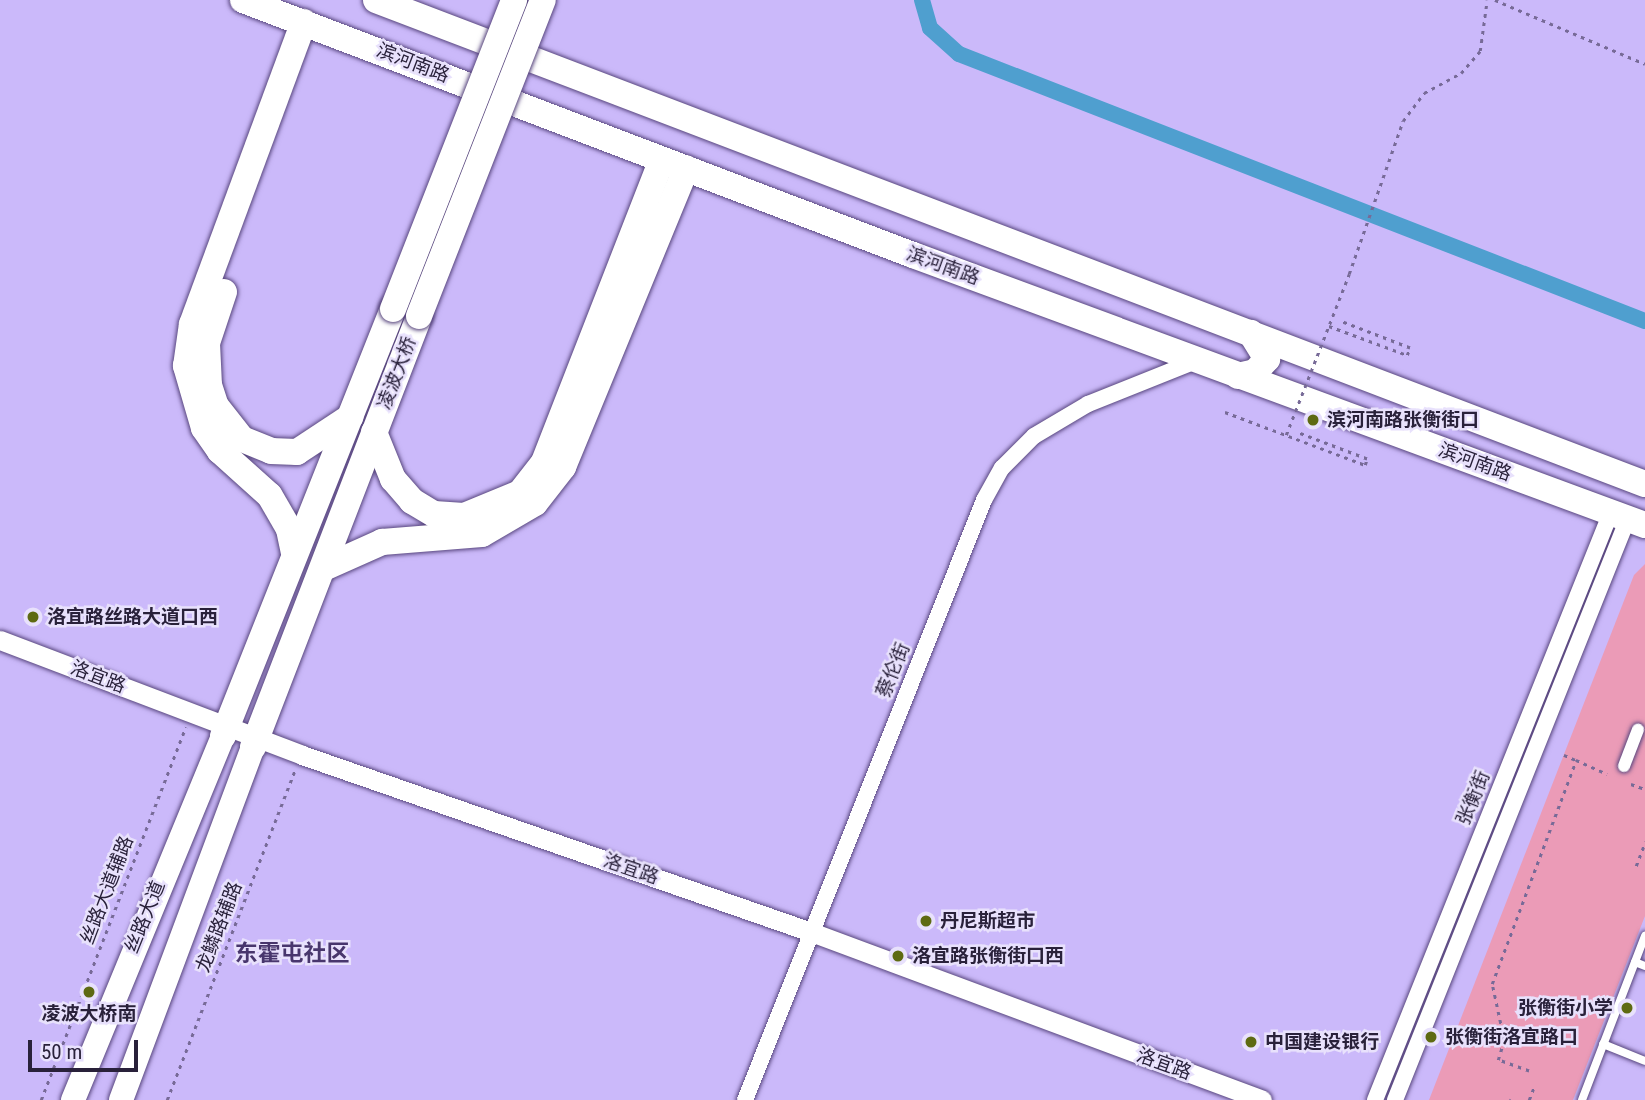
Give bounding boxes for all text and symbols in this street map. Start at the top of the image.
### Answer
street label: 滨河南路 [373,39,453,87]
street label: 滨河南路 [903,242,983,290]
street label: 凌波大桥 [373,333,421,413]
place label: 滨河南路张衡街口 [1327,409,1479,431]
marker: 滨河南路张衡街口 [1305,412,1321,428]
street label: 滨河南路 [1435,438,1515,486]
place label: 洛宜路丝路大道口西 [47,606,218,628]
marker: 洛宜路丝路大道口西 [25,609,41,625]
street label: 蔡伦街 [872,639,914,701]
street label: 洛宜路 [67,656,129,698]
street label: 张衡街 [1452,767,1494,829]
street label: 丝路大道辅路 [76,833,138,947]
street label: 洛宜路 [600,849,662,889]
street label: 丝路大道 [120,877,170,957]
street label: 龙鳞路辅路 [191,879,247,975]
place label: 丹尼斯超市 [940,910,1035,932]
marker: 丹尼斯超市 [918,913,934,929]
district label: 东霍屯社区 [235,940,349,968]
place label: 洛宜路张衡街口西 [912,945,1064,967]
marker: 洛宜路张衡街口西 [890,948,906,964]
marker: 凌波大桥南 [81,984,97,1000]
place label: 张衡街小学 [1518,997,1613,1019]
marker: 张衡街小学 [1619,1000,1635,1016]
place label: 凌波大桥南 [42,1003,136,1025]
scale bar [32,1026,142,1070]
place label: 张衡街洛宜路口 [1445,1026,1578,1048]
marker: 张衡街洛宜路口 [1423,1029,1439,1045]
place label: 中国建设银行 [1265,1031,1379,1053]
marker: 中国建设银行 [1243,1034,1259,1050]
text: 50 m [41,1040,82,1064]
street label: 洛宜路 [1133,1044,1195,1084]

